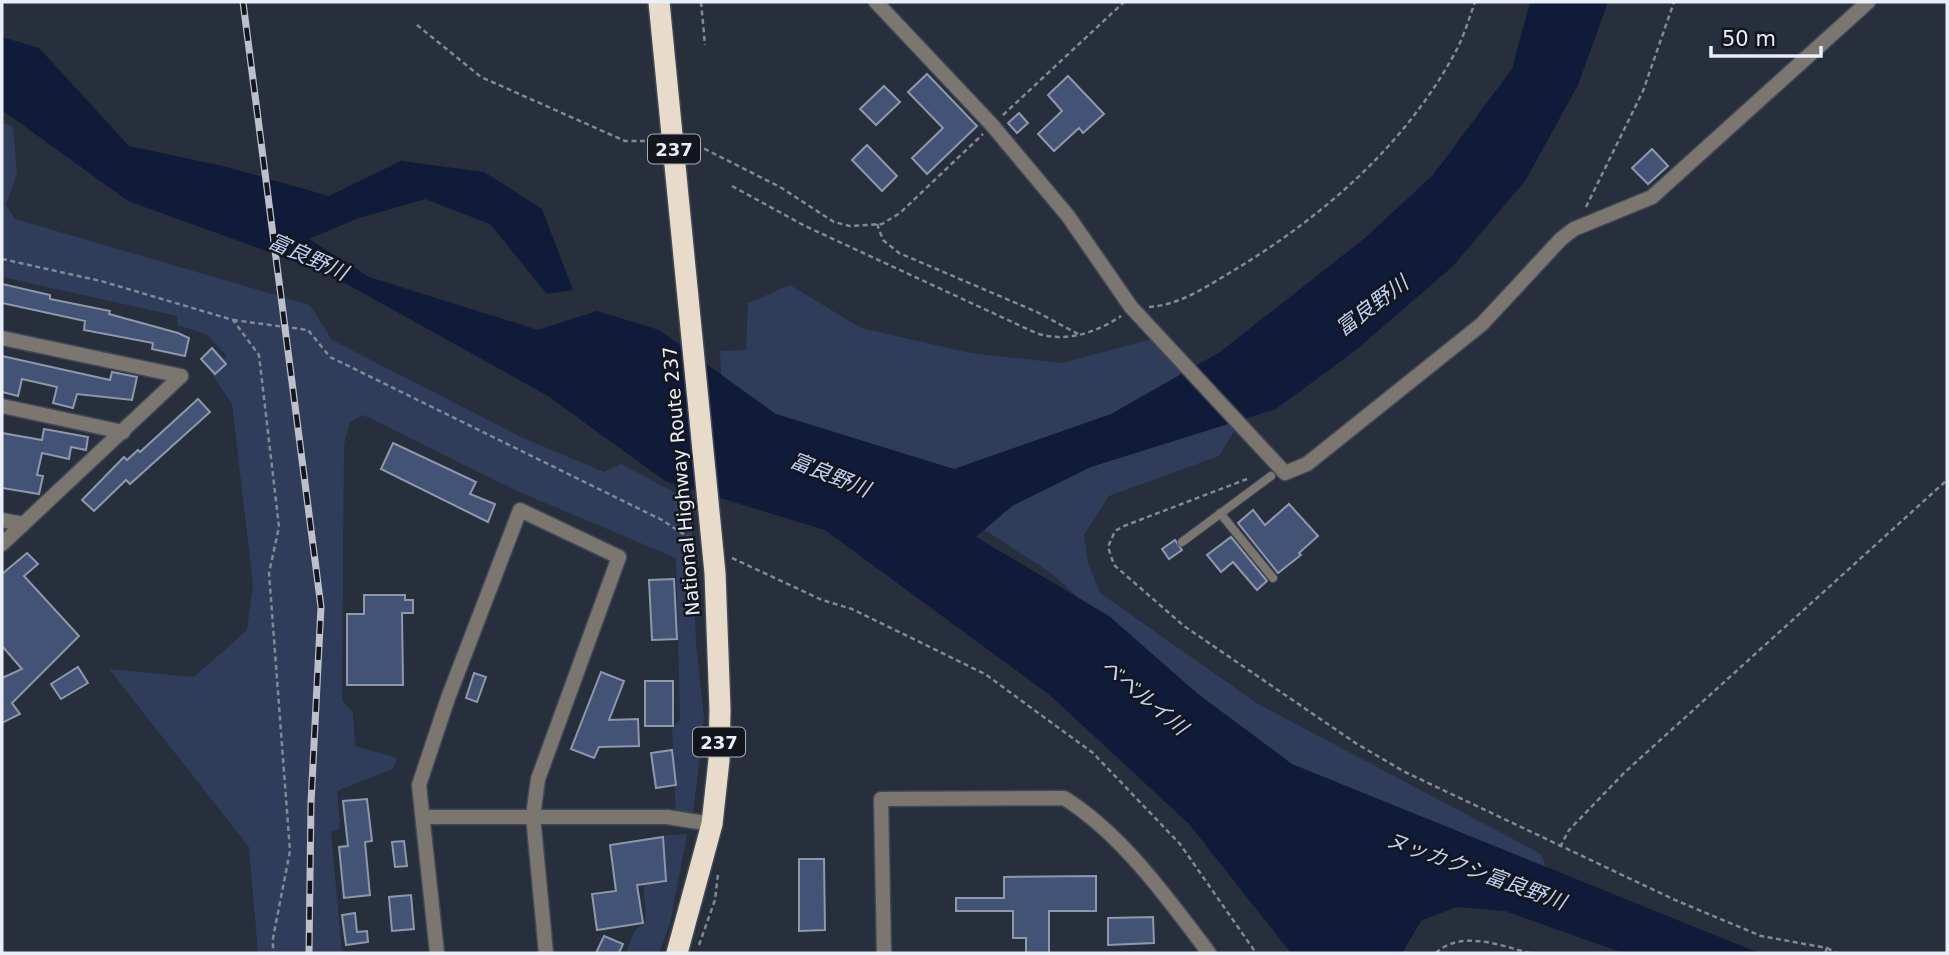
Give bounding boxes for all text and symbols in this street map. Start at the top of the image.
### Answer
scale bar [1711,14,1821,58]
text: 50 m [1722,27,1776,51]
road number: 237 [648,134,700,164]
water label: 富良野川 [265,229,353,286]
water label: 富良野川 [1331,270,1414,341]
street label: National Highway Route 237 [658,345,704,617]
water label: 富良野川 [787,448,875,503]
water label: ベベルイ川 [1096,654,1193,741]
road number: 237 [693,728,745,756]
water label: ヌッカクシ富良野川 [1383,827,1571,915]

